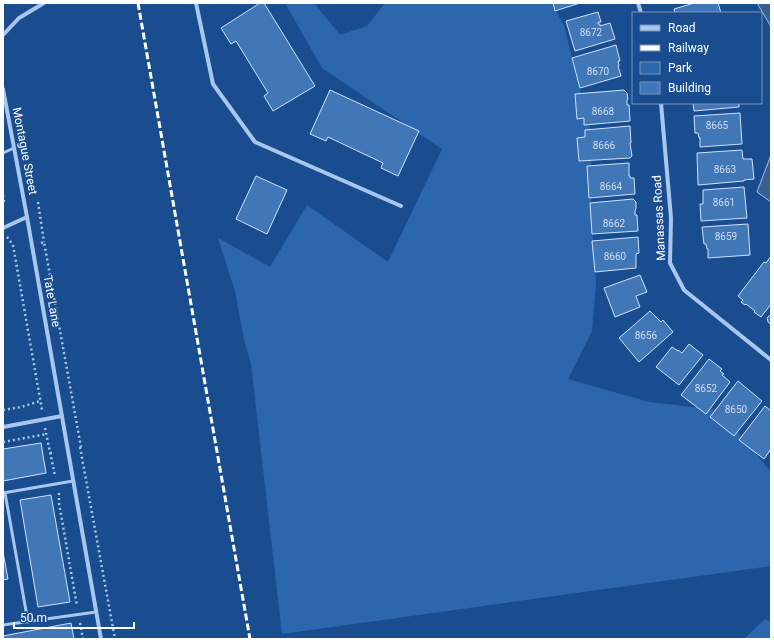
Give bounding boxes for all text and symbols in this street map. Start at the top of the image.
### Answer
legend [632,12,762,104]
text: Road [668,21,696,35]
house number: 8672 [580,27,603,38]
text: Railway [668,41,709,55]
text: Park [668,61,693,75]
house number: 8670 [587,66,610,77]
text: Building [668,81,711,95]
street label: Montague Street [10,106,40,196]
house number: 8668 [592,106,615,117]
house number: 8665 [706,120,729,131]
house number: 8666 [593,140,616,151]
house number: 8663 [714,164,736,175]
street label: Manassas Road [650,175,668,261]
house number: 8664 [600,181,623,192]
house number: 8661 [713,197,735,208]
house number: 8662 [603,218,626,229]
house number: 8659 [715,231,737,242]
house number: 8660 [604,251,627,262]
street label: Tate Lane [41,274,63,328]
house number: 8656 [635,330,658,341]
house number: 8652 [695,383,718,394]
house number: 8650 [725,404,748,415]
scale bar [14,604,134,630]
text: 50 m [20,611,47,625]

